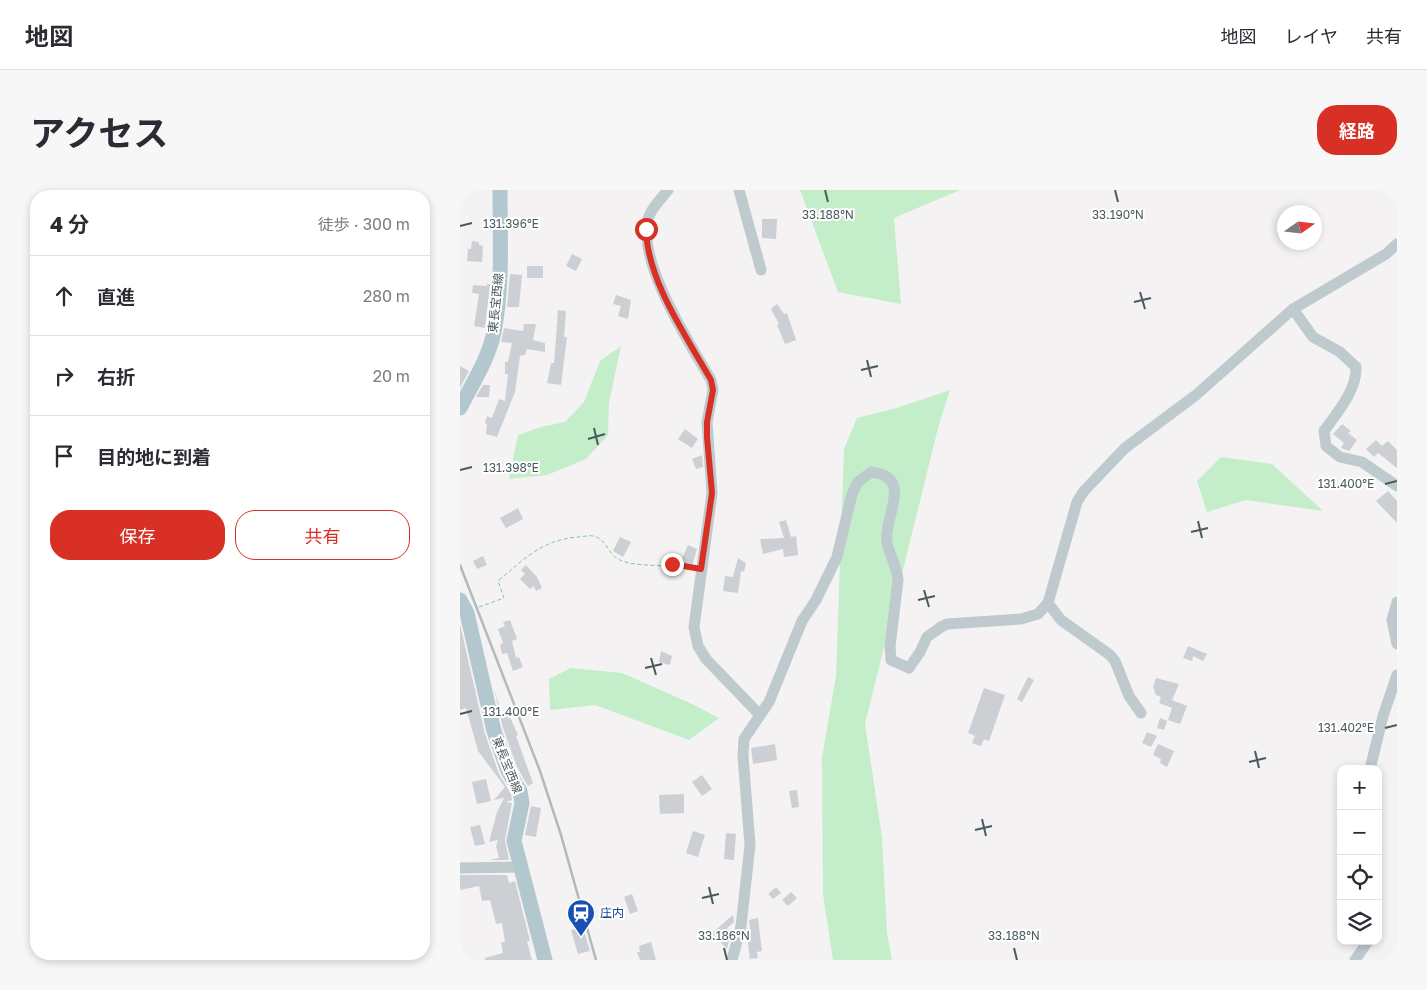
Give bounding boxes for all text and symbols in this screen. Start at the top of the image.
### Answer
text: 地図 [25,21,73,50]
text: 地図 [1221,25,1257,47]
text: レイヤ [1285,25,1338,47]
text: 共有 [1366,25,1402,47]
button: 経路 [1317,105,1397,155]
text: アクセス [30,112,168,154]
north arrow [1277,205,1322,250]
text: 33.188°N [802,207,854,222]
text: 33.190°N [1092,207,1144,222]
text: 4 分 [50,211,89,237]
text: 徒歩 · 300 m [318,214,410,234]
text: 131.396°E [483,216,539,231]
route start [635,218,658,241]
street label: 東長宝西線 [485,272,506,334]
icon: ahead [50,282,78,310]
text: 直進 [97,285,135,308]
text: 280 m [363,286,410,306]
icon: right [50,362,78,390]
text: 右折 [97,365,135,388]
text: 20 m [373,366,410,386]
icon: arrive [50,442,78,470]
text: 目的地に到着 [97,445,211,468]
text: 131.398°E [483,460,539,475]
text: 131.400°E [1318,476,1374,491]
button: 保存 [50,510,225,560]
button: 共有 [235,510,410,560]
route end [661,553,684,576]
text: 131.400°E [483,704,539,719]
text: 131.402°E [1318,720,1374,735]
street label: 東長宝西線 [489,734,526,795]
map controls [1337,765,1382,945]
button: + [1337,765,1382,810]
button: − [1337,810,1382,855]
button: locate [1337,855,1382,900]
station icon: 庄内 [566,898,596,937]
button: layers [1337,900,1382,945]
place label: 庄内 [600,905,624,920]
text: 33.186°N [698,928,750,943]
text: 33.188°N [988,928,1040,943]

